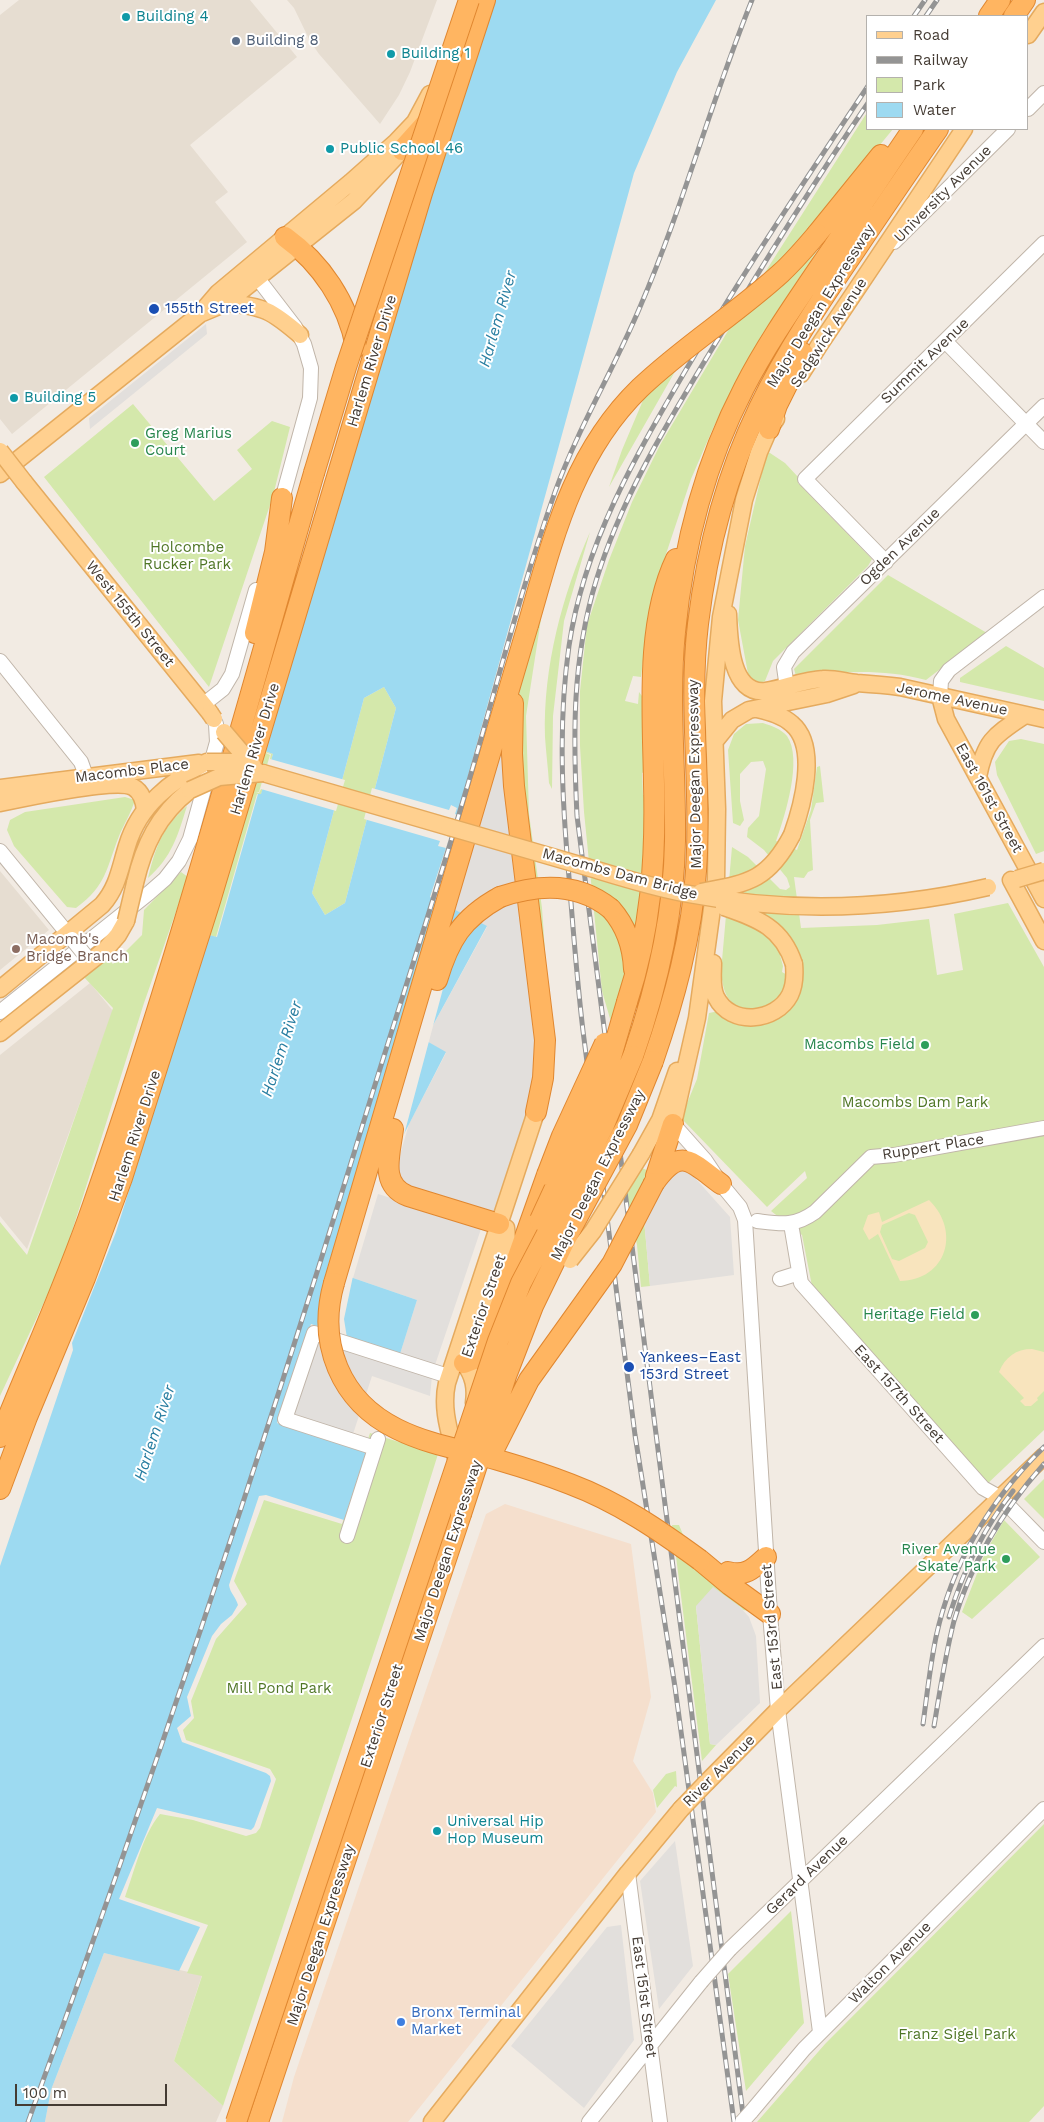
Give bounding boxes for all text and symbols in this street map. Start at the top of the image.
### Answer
place label: Building 4 [136,8,209,26]
marker: Building 4 [120,11,132,23]
legend [866,15,1029,130]
text: Road [913,26,950,44]
place label: Building 8 [246,32,319,50]
marker: Building 8 [230,35,242,47]
place label: Building 1 [401,45,470,63]
marker: Building 1 [385,48,397,60]
text: Railway [913,51,968,69]
text: Park [913,76,945,94]
text: Water [913,101,956,119]
place label: Public School 46 [340,140,463,158]
street label: University Avenue [891,142,995,246]
marker: Public School 46 [324,143,336,155]
street label: Major Deegan Expressway [763,221,879,391]
water label: Harlem River [475,269,521,369]
street label: Sedgwick Avenue [787,275,871,391]
street label: Harlem River Drive [343,293,401,429]
place label: 155th Street [165,300,254,318]
marker: 155th Street [147,302,161,316]
street label: Summit Avenue [877,314,973,408]
place label: Building 5 [24,389,96,407]
marker: Building 5 [8,392,20,404]
place label: Greg Marius Court [145,425,232,460]
marker: Greg Marius Court [129,437,141,449]
street label: Ogden Avenue [856,504,944,590]
park label: Holcombe Rucker Park [143,539,231,574]
street label: West 155th Street [82,557,178,671]
street label: Jerome Avenue [895,678,1009,720]
street label: Major Deegan Expressway [684,679,706,869]
street label: Harlem River Drive [226,681,284,817]
street label: East 161st Street [951,740,1027,856]
street label: Macombs Place [74,755,190,787]
street label: Macombs Dam Bridge [540,845,700,903]
place label: Macomb's Bridge Branch [26,931,128,966]
marker: Macomb's Bridge Branch [10,943,22,955]
water label: Harlem River [258,999,306,1099]
place label: Macombs Field [804,1036,915,1054]
marker: Macombs Field [919,1039,931,1051]
street label: Harlem River Drive [105,1068,165,1204]
street label: Major Deegan Expressway [547,1087,649,1263]
park label: Macombs Dam Park [842,1094,988,1112]
street label: Ruppert Place [881,1130,985,1164]
street label: Exterior Street [458,1252,510,1360]
place label: Heritage Field [863,1306,965,1324]
marker: Heritage Field [969,1309,981,1321]
street label: East 157th Street [850,1341,948,1447]
place label: Yankees–East 153rd Street [640,1349,741,1384]
marker: Yankees–East 153rd Street [622,1360,636,1374]
water label: Harlem River [131,1383,179,1483]
street label: Major Deegan Expressway [410,1458,486,1644]
place label: River Avenue Skate Park [901,1541,996,1576]
marker: River Avenue Skate Park [1000,1553,1012,1565]
street label: East 153rd Street [758,1563,786,1691]
street label: Exterior Street [357,1662,407,1770]
park label: Mill Pond Park [226,1680,332,1698]
street label: River Avenue [679,1731,759,1811]
place label: Universal Hip Hop Museum [447,1813,544,1848]
marker: Universal Hip Hop Museum [431,1825,443,1837]
street label: Gerard Avenue [762,1831,852,1919]
street label: Major Deegan Expressway [283,1842,359,2028]
street label: Walton Avenue [845,1918,935,2008]
street label: East 151st Street [628,1935,660,2059]
place label: Bronx Terminal Market [411,2004,521,2039]
marker: Bronx Terminal Market [395,2016,407,2028]
park label: Franz Sigel Park [898,2026,1016,2044]
scale bar [18,2074,170,2106]
text: 100 m [23,2084,67,2102]

